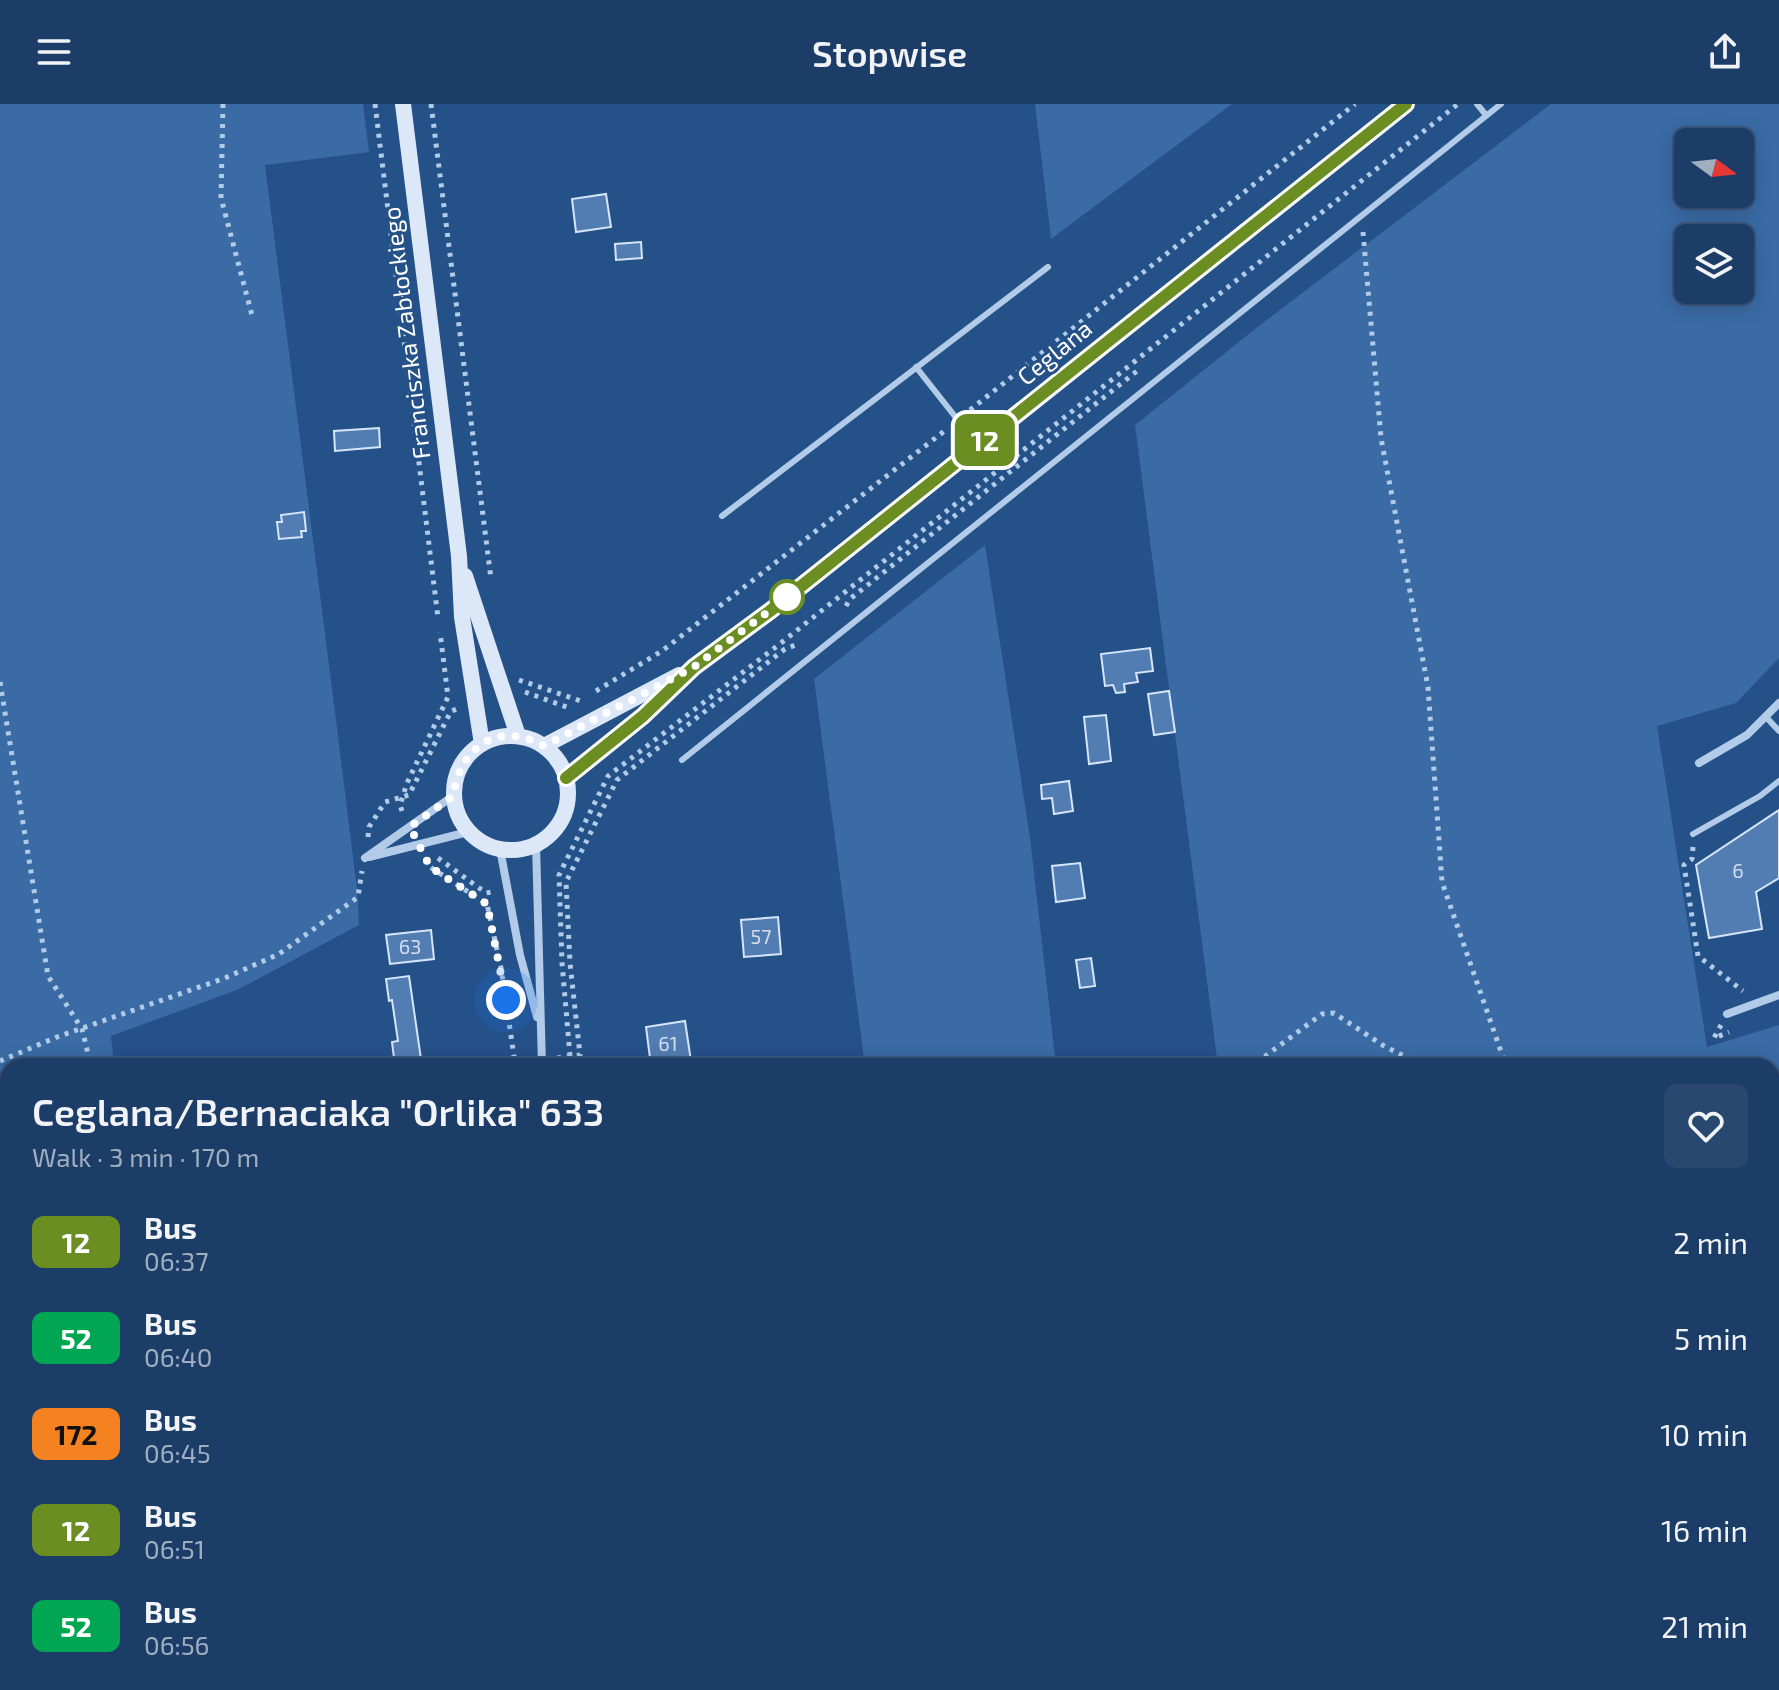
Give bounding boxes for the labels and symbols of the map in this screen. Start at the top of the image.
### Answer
north arrow [1674,128,1754,208]
street label: Franciszka Zabłockiego [376,205,435,461]
street label: Ceglana [1011,313,1097,391]
line badge: 12 [949,414,1021,466]
unlabelled marker [770,580,804,614]
house number: 6 [1732,858,1744,882]
house number: 57 [751,924,771,948]
house number: 63 [399,934,421,958]
your location [486,980,526,1020]
house number: 61 [658,1031,678,1055]

